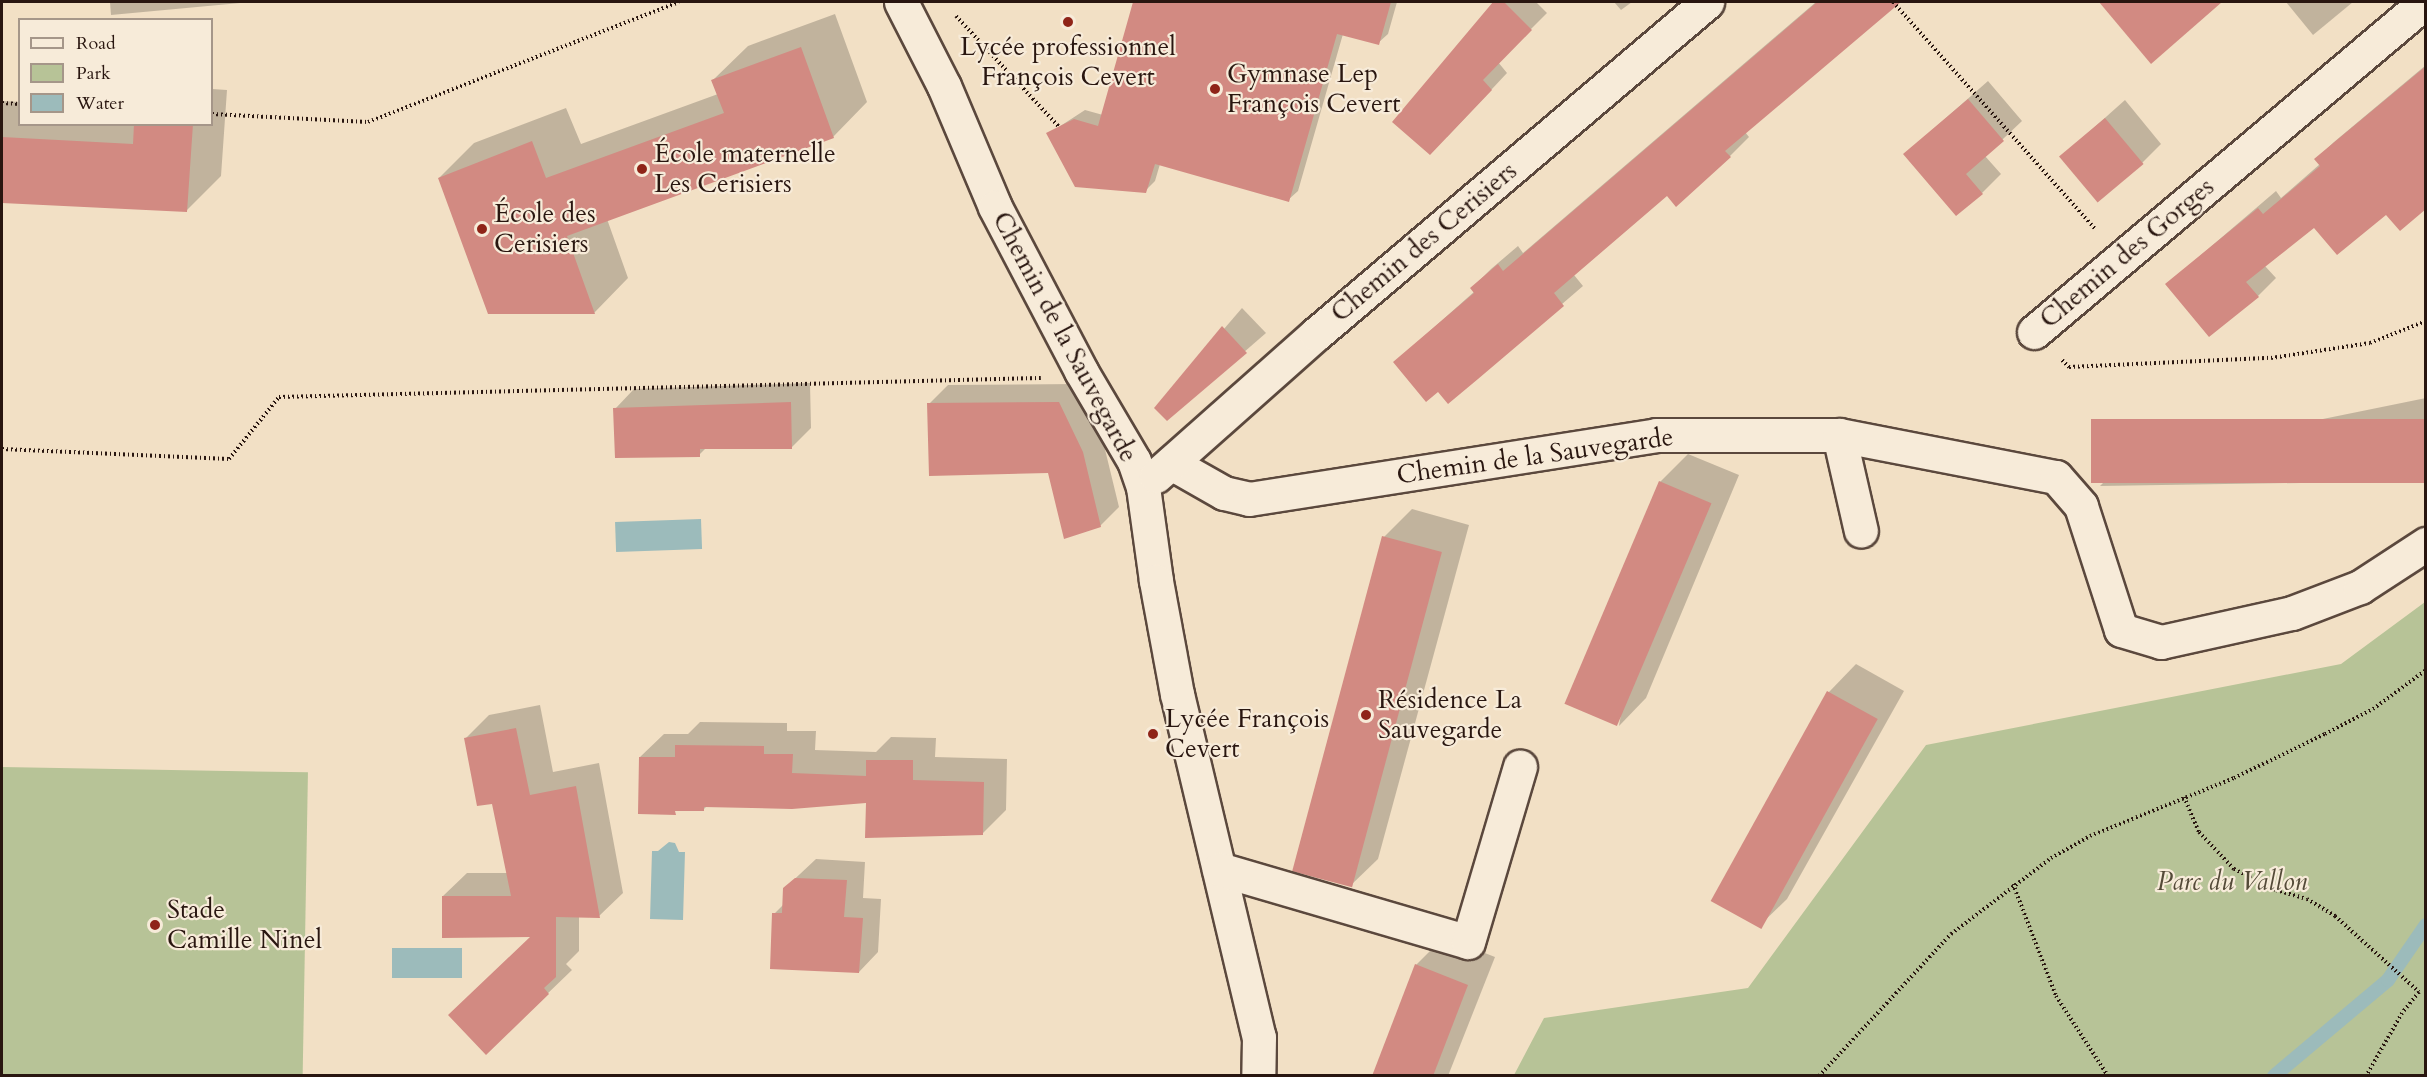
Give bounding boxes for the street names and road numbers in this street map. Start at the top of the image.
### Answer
street label: Chemin des Cerisiers [1325,155,1523,329]
street label: Chemin des Gorges [2034,171,2220,335]
street label: Chemin de la Sauvegarde [986,207,1144,467]
street label: Chemin de la Sauvegarde [1395,421,1675,491]

